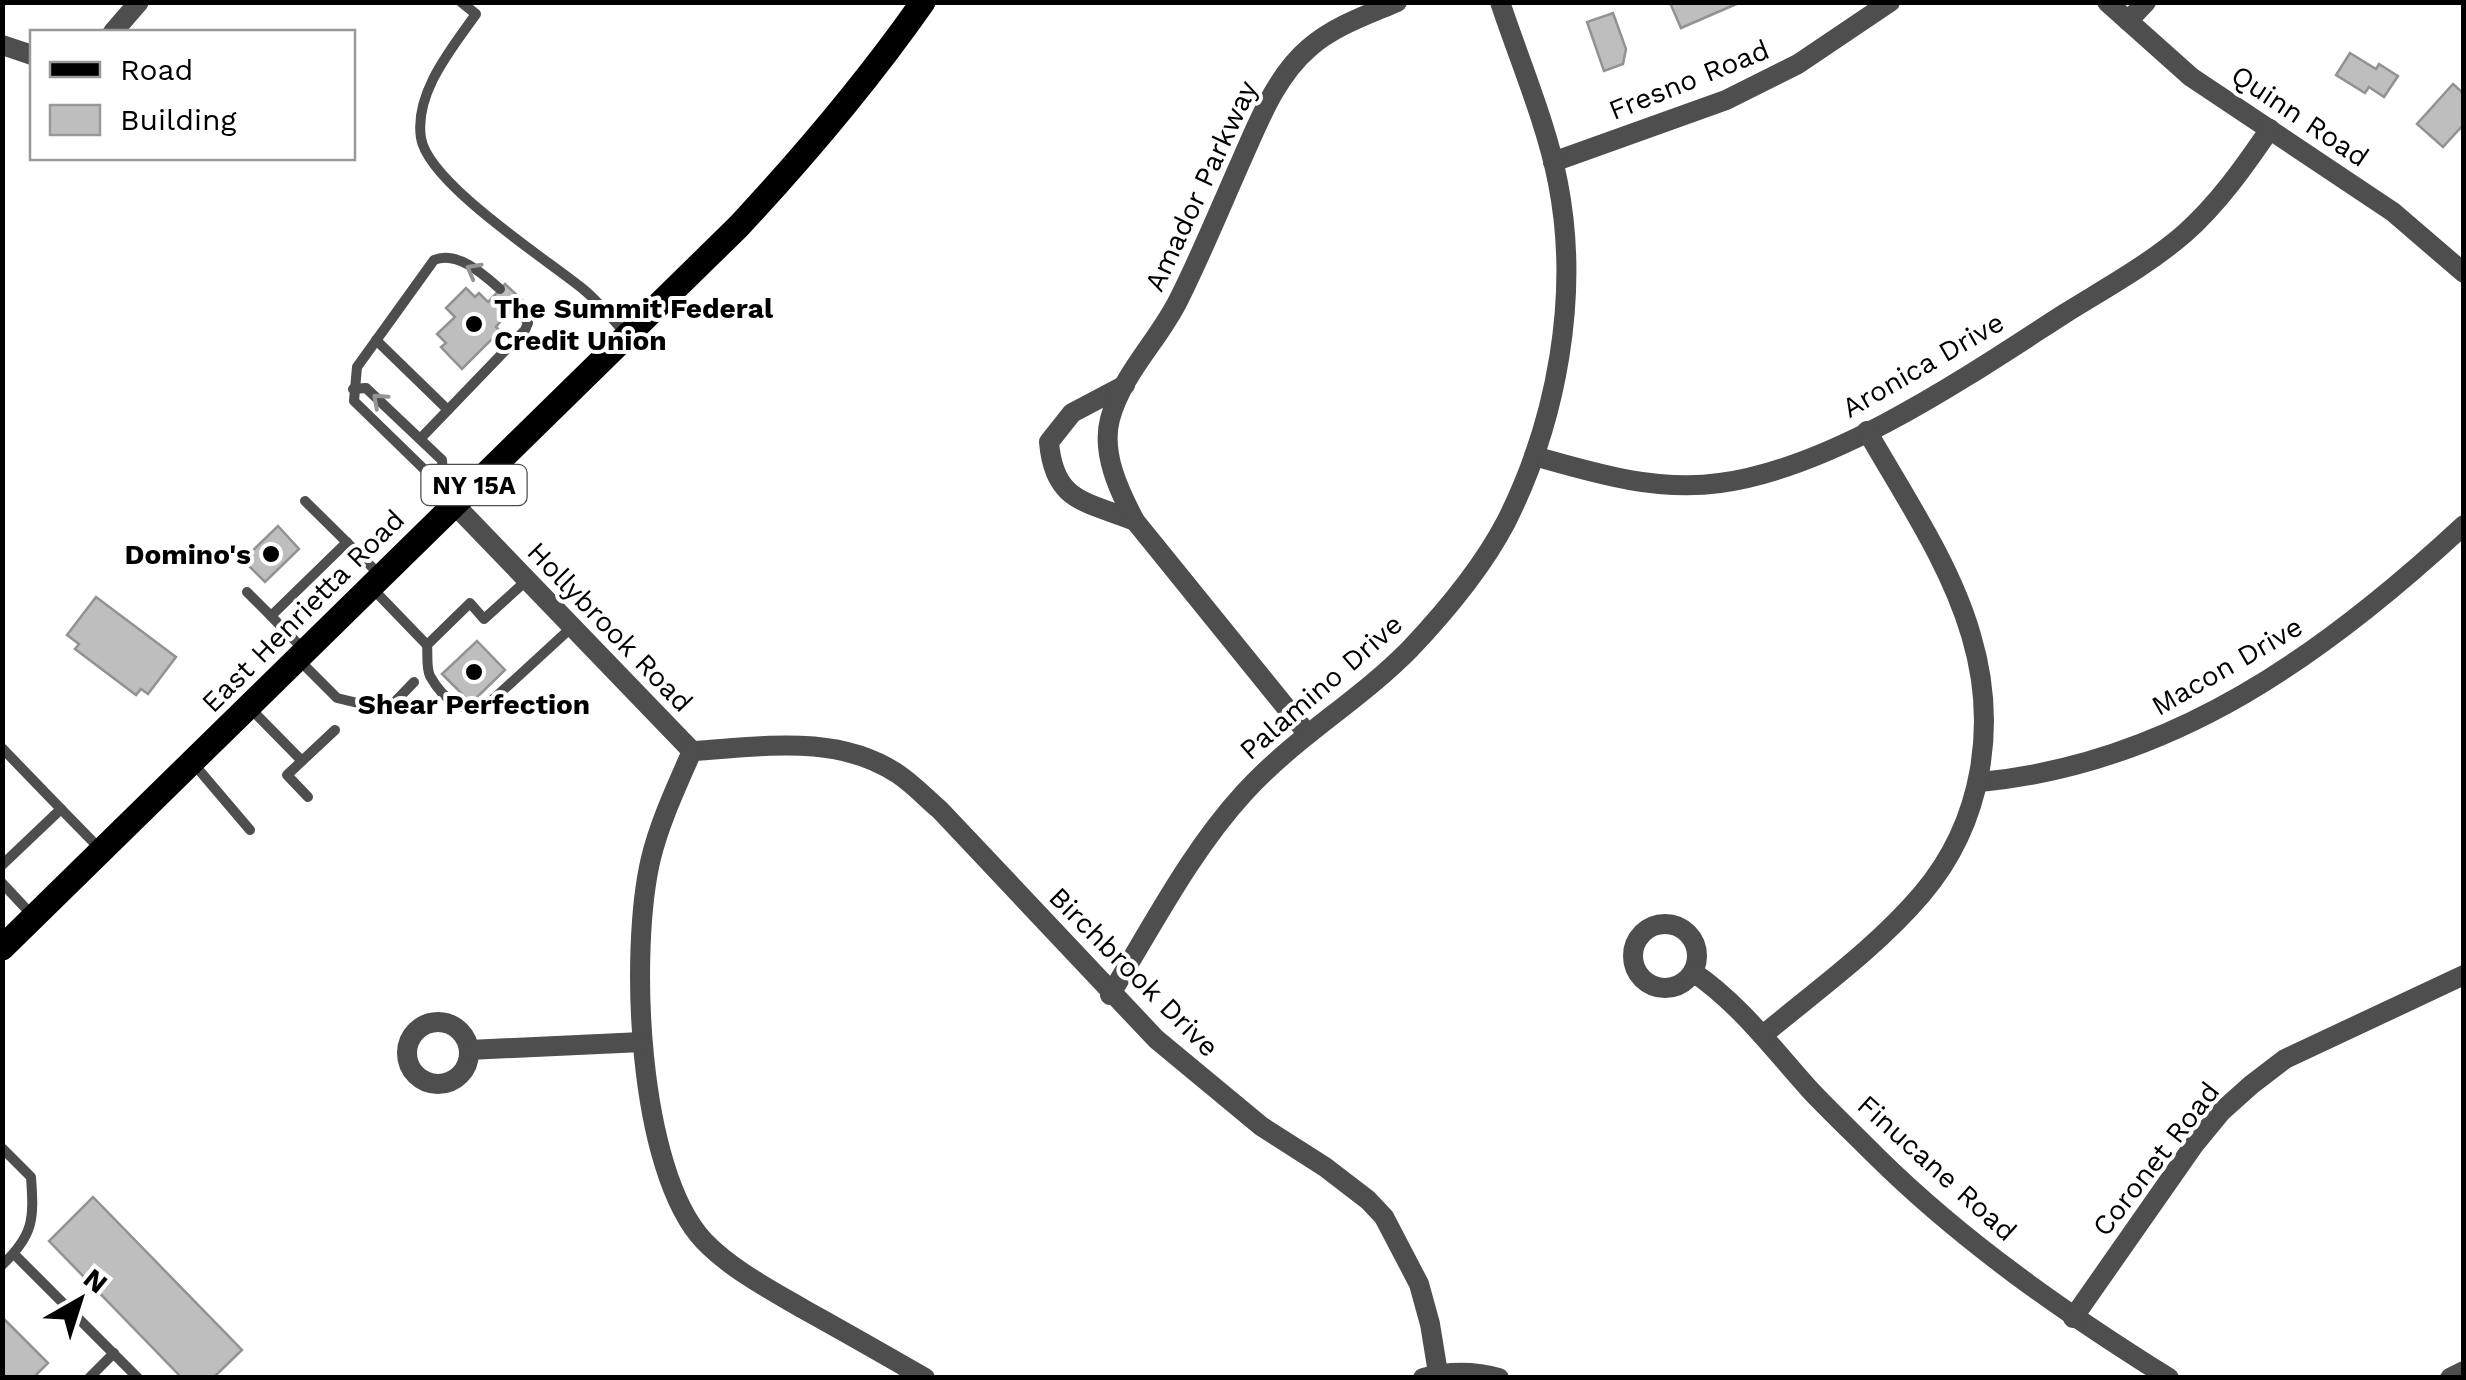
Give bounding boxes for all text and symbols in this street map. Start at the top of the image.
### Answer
legend [30,30,355,160]
street label: Fresno Road [1604,33,1774,127]
text: Road [120,52,193,87]
street label: Quinn Road [2225,58,2375,174]
street label: Amador Parkway [1138,75,1264,297]
text: Building [120,102,237,137]
one-way arrow [466,262,484,282]
place label: The Summit Federal Credit Union [494,292,774,357]
street label: Aronica Drive [1836,305,2010,425]
marker: The Summit Federal Credit Union [463,313,485,335]
one-way arrow [372,394,391,412]
road number: NY 15A [422,465,526,505]
street label: East Henrietta Road [195,503,411,719]
street label: Hollybrook Road [521,535,699,719]
place label: Domino's [124,538,251,571]
marker: Domino's [260,543,282,565]
street label: Palamino Drive [1233,607,1409,767]
street label: Macon Drive [2146,610,2308,722]
marker: Shear Perfection [463,661,485,683]
place label: Shear Perfection [358,688,590,721]
street label: Birchbrook Drive [1042,880,1226,1064]
street label: Coronet Road [2086,1075,2226,1243]
street label: Finucane Road [1851,1088,2023,1248]
north arrow [30,1250,130,1350]
text: N [77,1262,114,1300]

